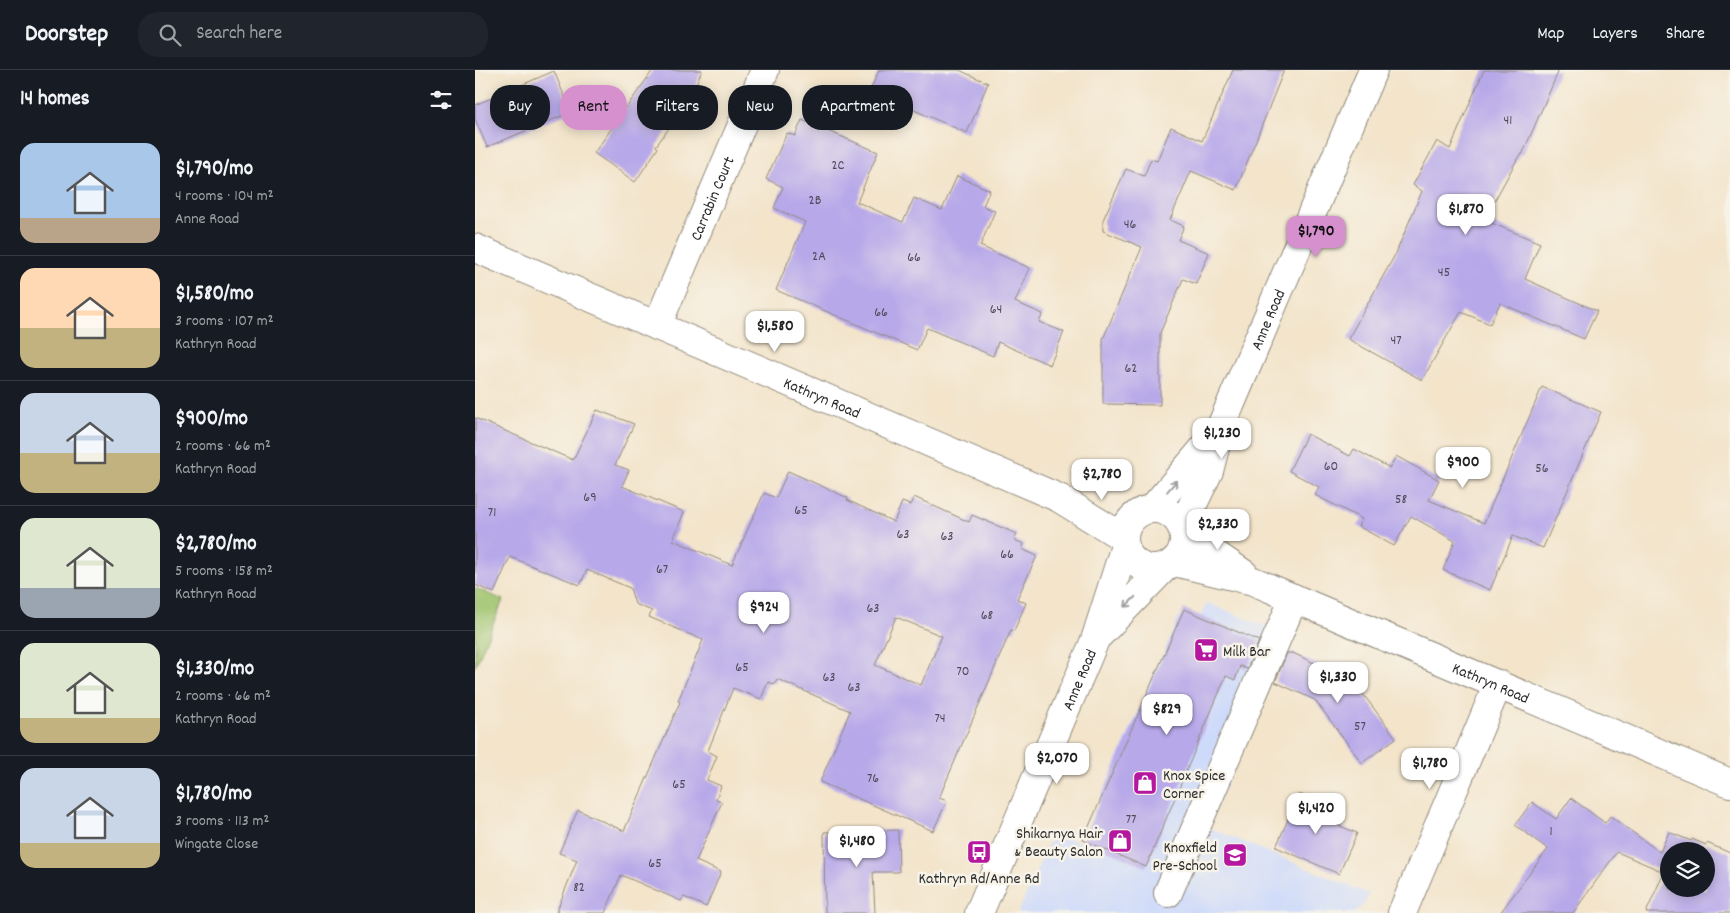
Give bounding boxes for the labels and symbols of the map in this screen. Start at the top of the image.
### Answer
house number: 41 [1504,111,1512,131]
street label: Carrabin Court [685,153,741,245]
house number: 2C [831,156,845,176]
house number: 2B [809,191,822,211]
pin: $1,870 [1425,194,1507,236]
house number: 46 [1124,215,1136,235]
pin: $1,790 [1275,216,1357,258]
house number: 2A [812,247,826,267]
house number: 66 [907,248,921,268]
house number: 45 [1438,263,1450,283]
street label: Anne Road [1246,286,1292,354]
house number: 64 [990,300,1002,320]
house number: 66 [874,303,888,323]
pin: $1,580 [734,310,816,353]
house number: 47 [1390,331,1402,351]
house number: 62 [1125,359,1137,379]
street label: Kathryn Road [779,372,864,426]
pin: $1,230 [1181,418,1263,460]
pin: $900 [1433,446,1493,489]
house number: 60 [1324,457,1338,477]
pin: $2,780 [1061,458,1143,501]
house number: 56 [1535,459,1549,479]
one-way arrow [1166,480,1178,493]
house number: 69 [583,488,597,508]
house number: 58 [1395,490,1407,510]
house number: 65 [794,501,808,521]
house number: 71 [488,503,496,523]
pin: $2,330 [1177,508,1259,551]
house number: 63 [896,525,910,545]
house number: 63 [940,527,954,547]
house number: 66 [1000,545,1014,565]
house number: 67 [656,560,668,580]
pin: $924 [734,592,794,634]
one-way arrow [1125,595,1137,607]
house number: 63 [866,599,880,619]
house number: 68 [981,606,994,626]
supermarket icon: Milk Bar [1193,637,1219,663]
place label: Milk Bar [1223,641,1270,664]
street label: Anne Road [1057,646,1104,714]
house number: 65 [735,658,749,678]
street label: Kathryn Road [1448,658,1532,711]
house number: 70 [957,662,970,682]
pin: $1,330 [1297,662,1379,704]
house number: 63 [822,668,836,688]
house number: 63 [847,678,861,698]
pin: $829 [1137,694,1197,736]
house number: 74 [934,709,946,729]
house number: 57 [1354,717,1366,737]
pin: $2,070 [1016,742,1098,785]
pin: $1,780 [1389,748,1471,790]
place label: Knox Spice Corner [1163,765,1225,806]
house number: 76 [867,769,879,789]
shop icon: Knox Spice Corner [1132,770,1158,796]
house number: 65 [672,775,686,795]
pin: $1,420 [1275,792,1357,835]
house number: 77 [1126,810,1136,830]
house number: 1 [1549,822,1553,842]
place label: Shikarnya Hair & Beauty Salon [1014,823,1103,864]
pin: $1,480 [816,826,898,868]
shop icon: Shikarnya Hair & Beauty Salon [1107,828,1133,854]
place label: Knoxfield Pre-School [1152,837,1217,878]
bus stop icon: Kathryn Rd/Anne Rd [966,839,992,865]
school or university icon: Knoxfield Pre-School [1222,842,1248,868]
house number: 65 [648,854,662,874]
place label: Kathryn Rd/Anne Rd [919,868,1039,891]
house number: 82 [573,878,585,898]

